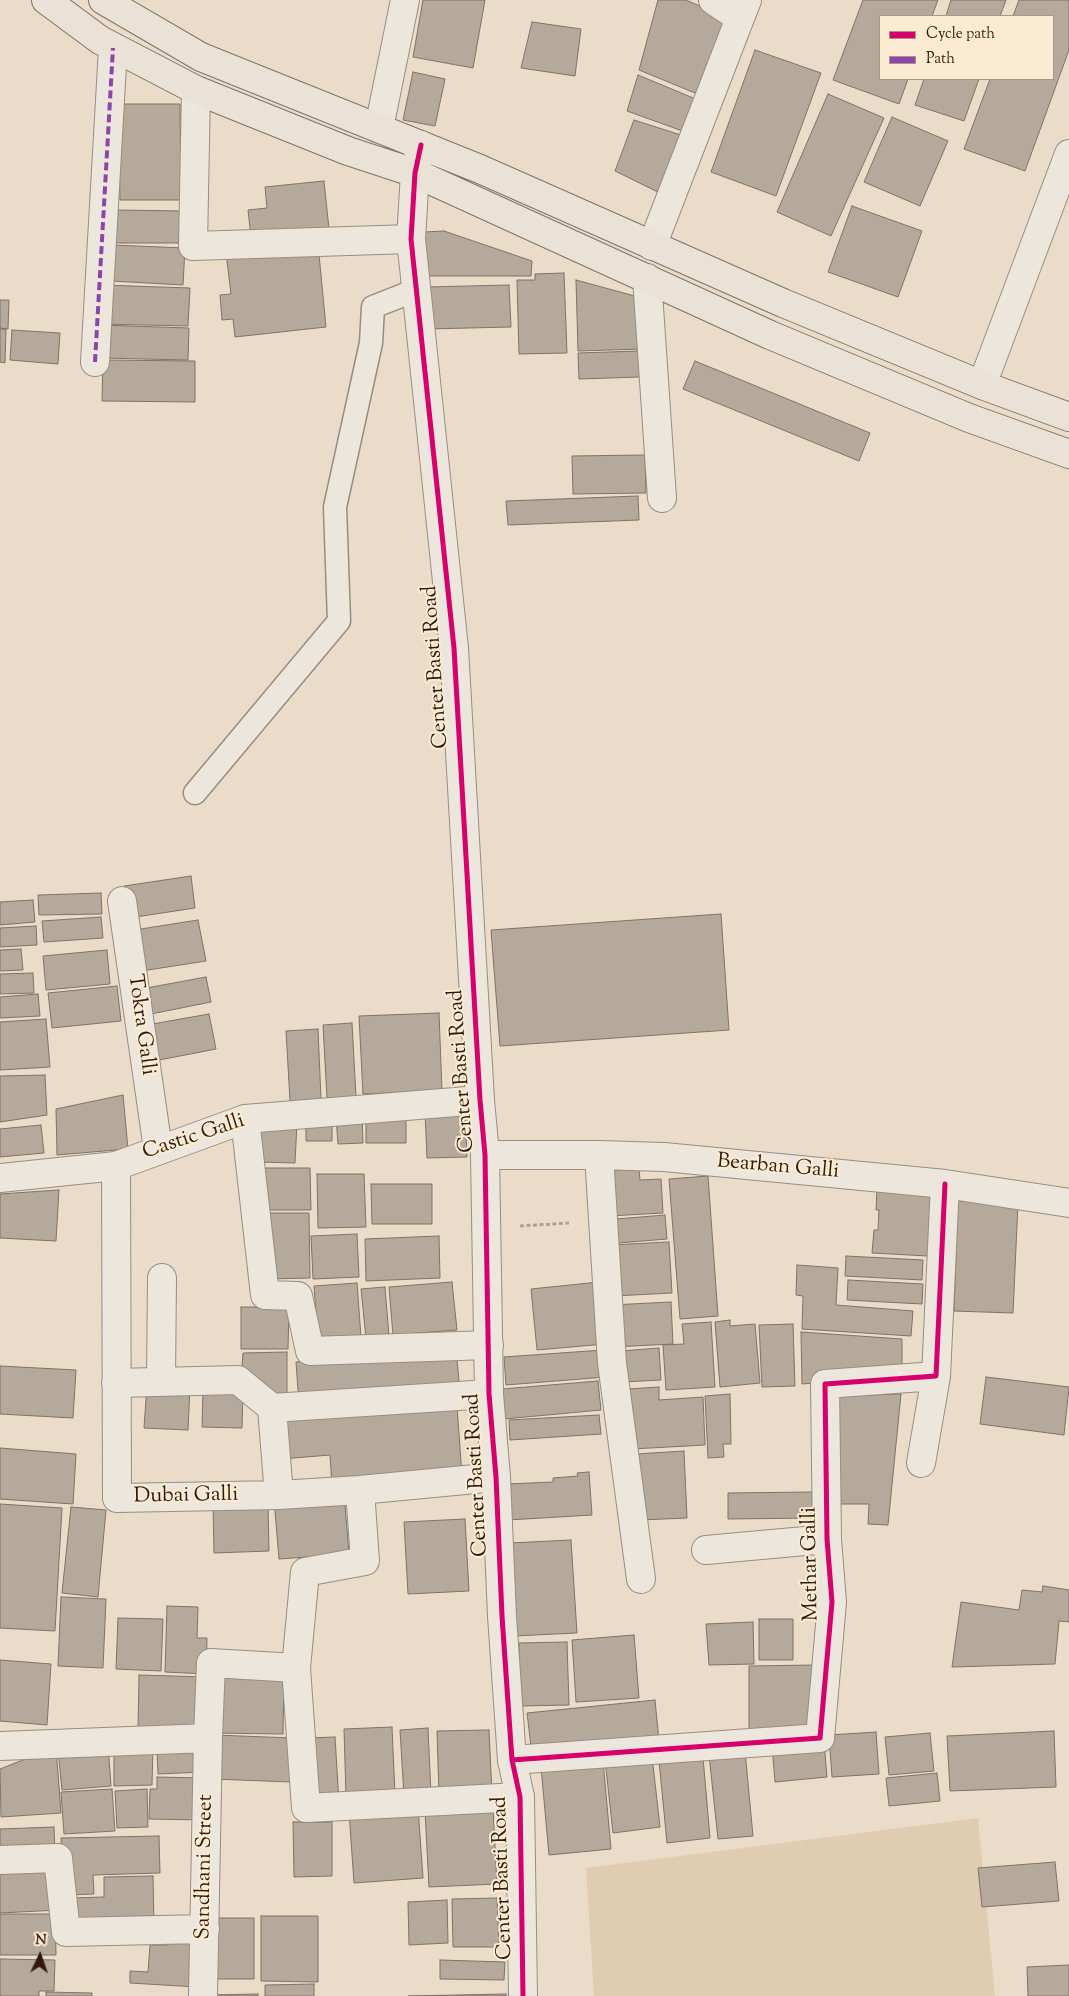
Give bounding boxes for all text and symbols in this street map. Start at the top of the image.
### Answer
legend [879,15,1054,80]
text: Cycle path [926,24,995,45]
text: Path [926,49,955,70]
street label: Center Basti Road [419,585,455,749]
street label: Tokra Galli [120,973,160,1077]
street label: Center Basti Road [445,989,481,1153]
street label: Castic Galli [140,1110,248,1166]
street label: Bearban Galli [716,1150,840,1186]
street label: Center Basti Road [461,1393,495,1557]
street label: Dubai Galli [133,1483,239,1511]
street label: Methar Galli [798,1507,826,1621]
street label: Sandhani Street [192,1794,220,1940]
street label: Center Basti Road [489,1796,519,1960]
north arrow [15,1931,65,1981]
text: N [35,1931,47,1951]

